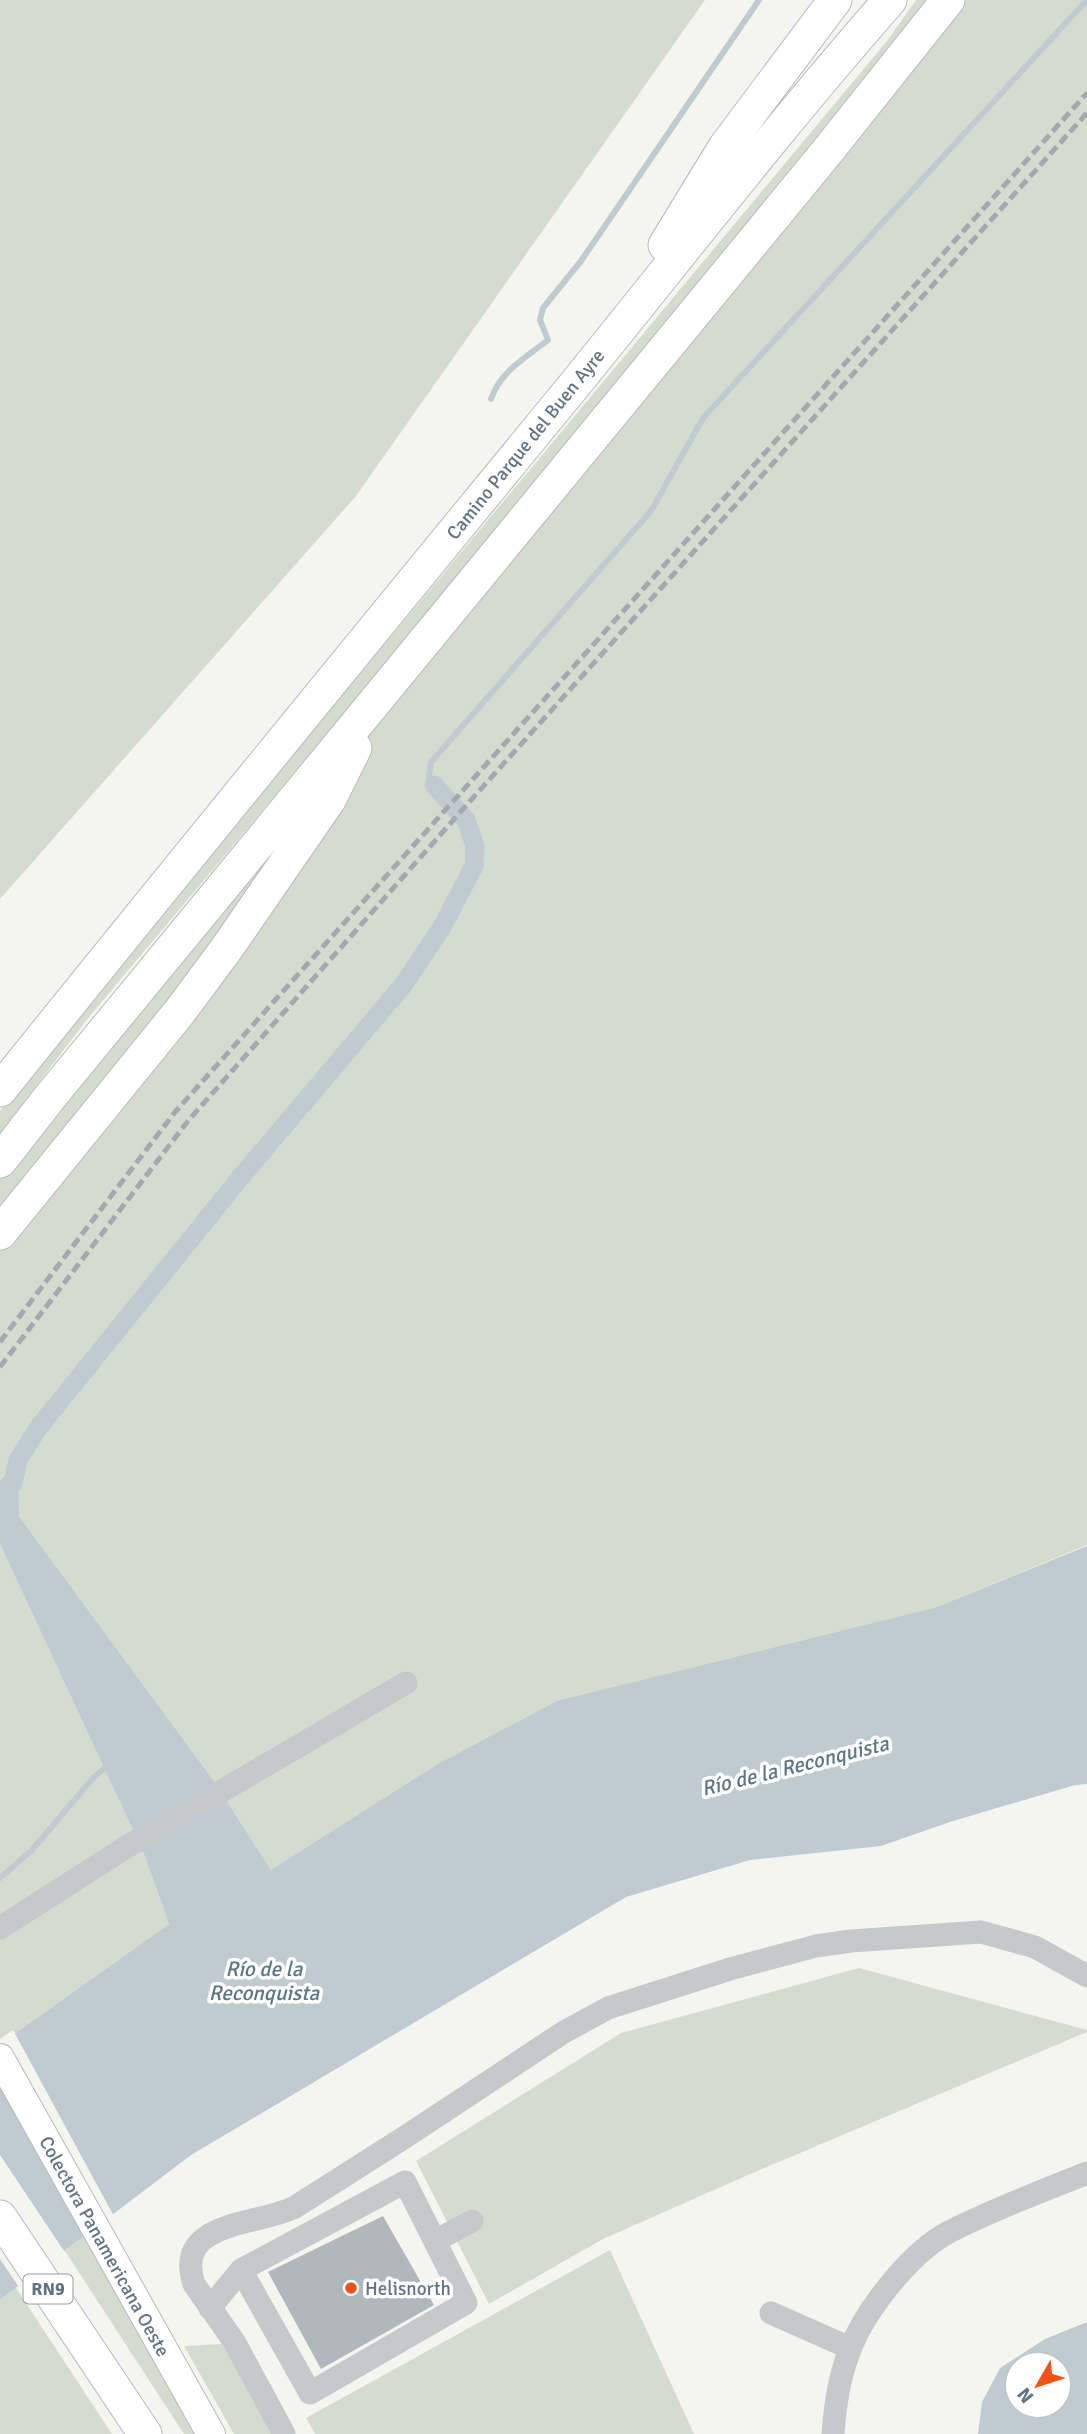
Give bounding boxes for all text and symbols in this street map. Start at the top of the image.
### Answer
street label: Camino Parque del Buen Ayre [441,345,610,545]
water label: Río de la Reconquista [699,1730,893,1802]
water label: Río de la Reconquista [209,1956,321,2006]
street label: Colectora Panamericana Oeste [33,2132,175,2361]
road number: RN9 [23,2274,72,2304]
place label: Helisnorth [365,2277,451,2301]
marker: Helisnorth [343,2280,359,2296]
north arrow [1003,2350,1073,2420]
text: N [1012,2382,1039,2408]

